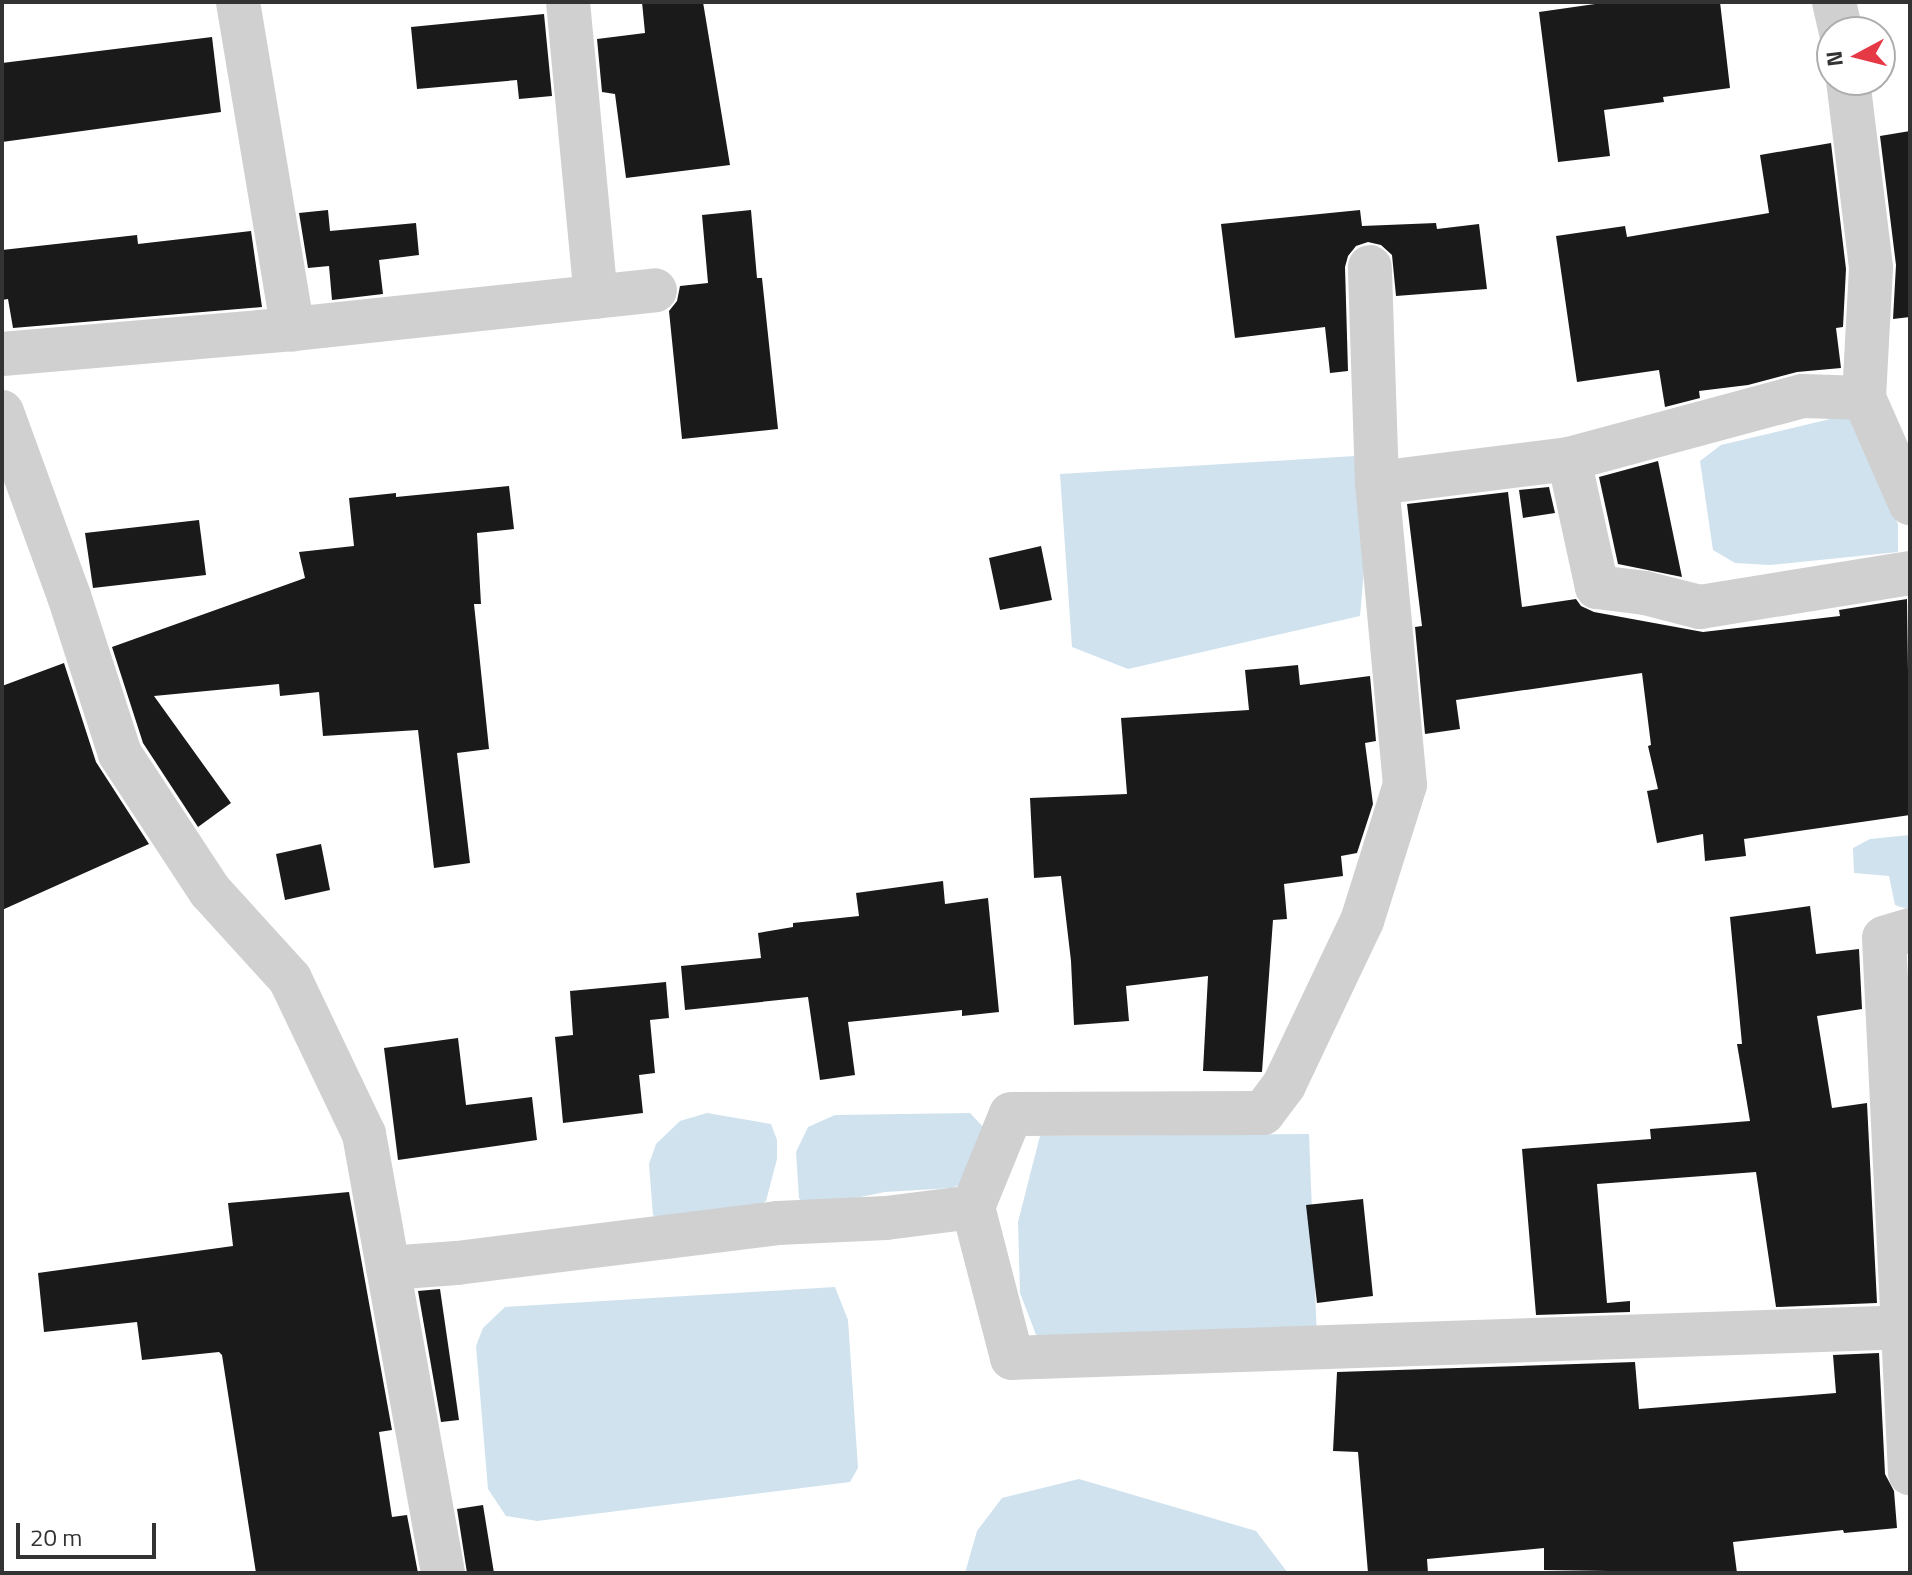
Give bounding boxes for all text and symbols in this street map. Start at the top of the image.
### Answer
north arrow [1816,16,1896,96]
text: N [1816,49,1852,68]
scale bar [20,1507,160,1557]
text: 20 m [30,1519,82,1555]

